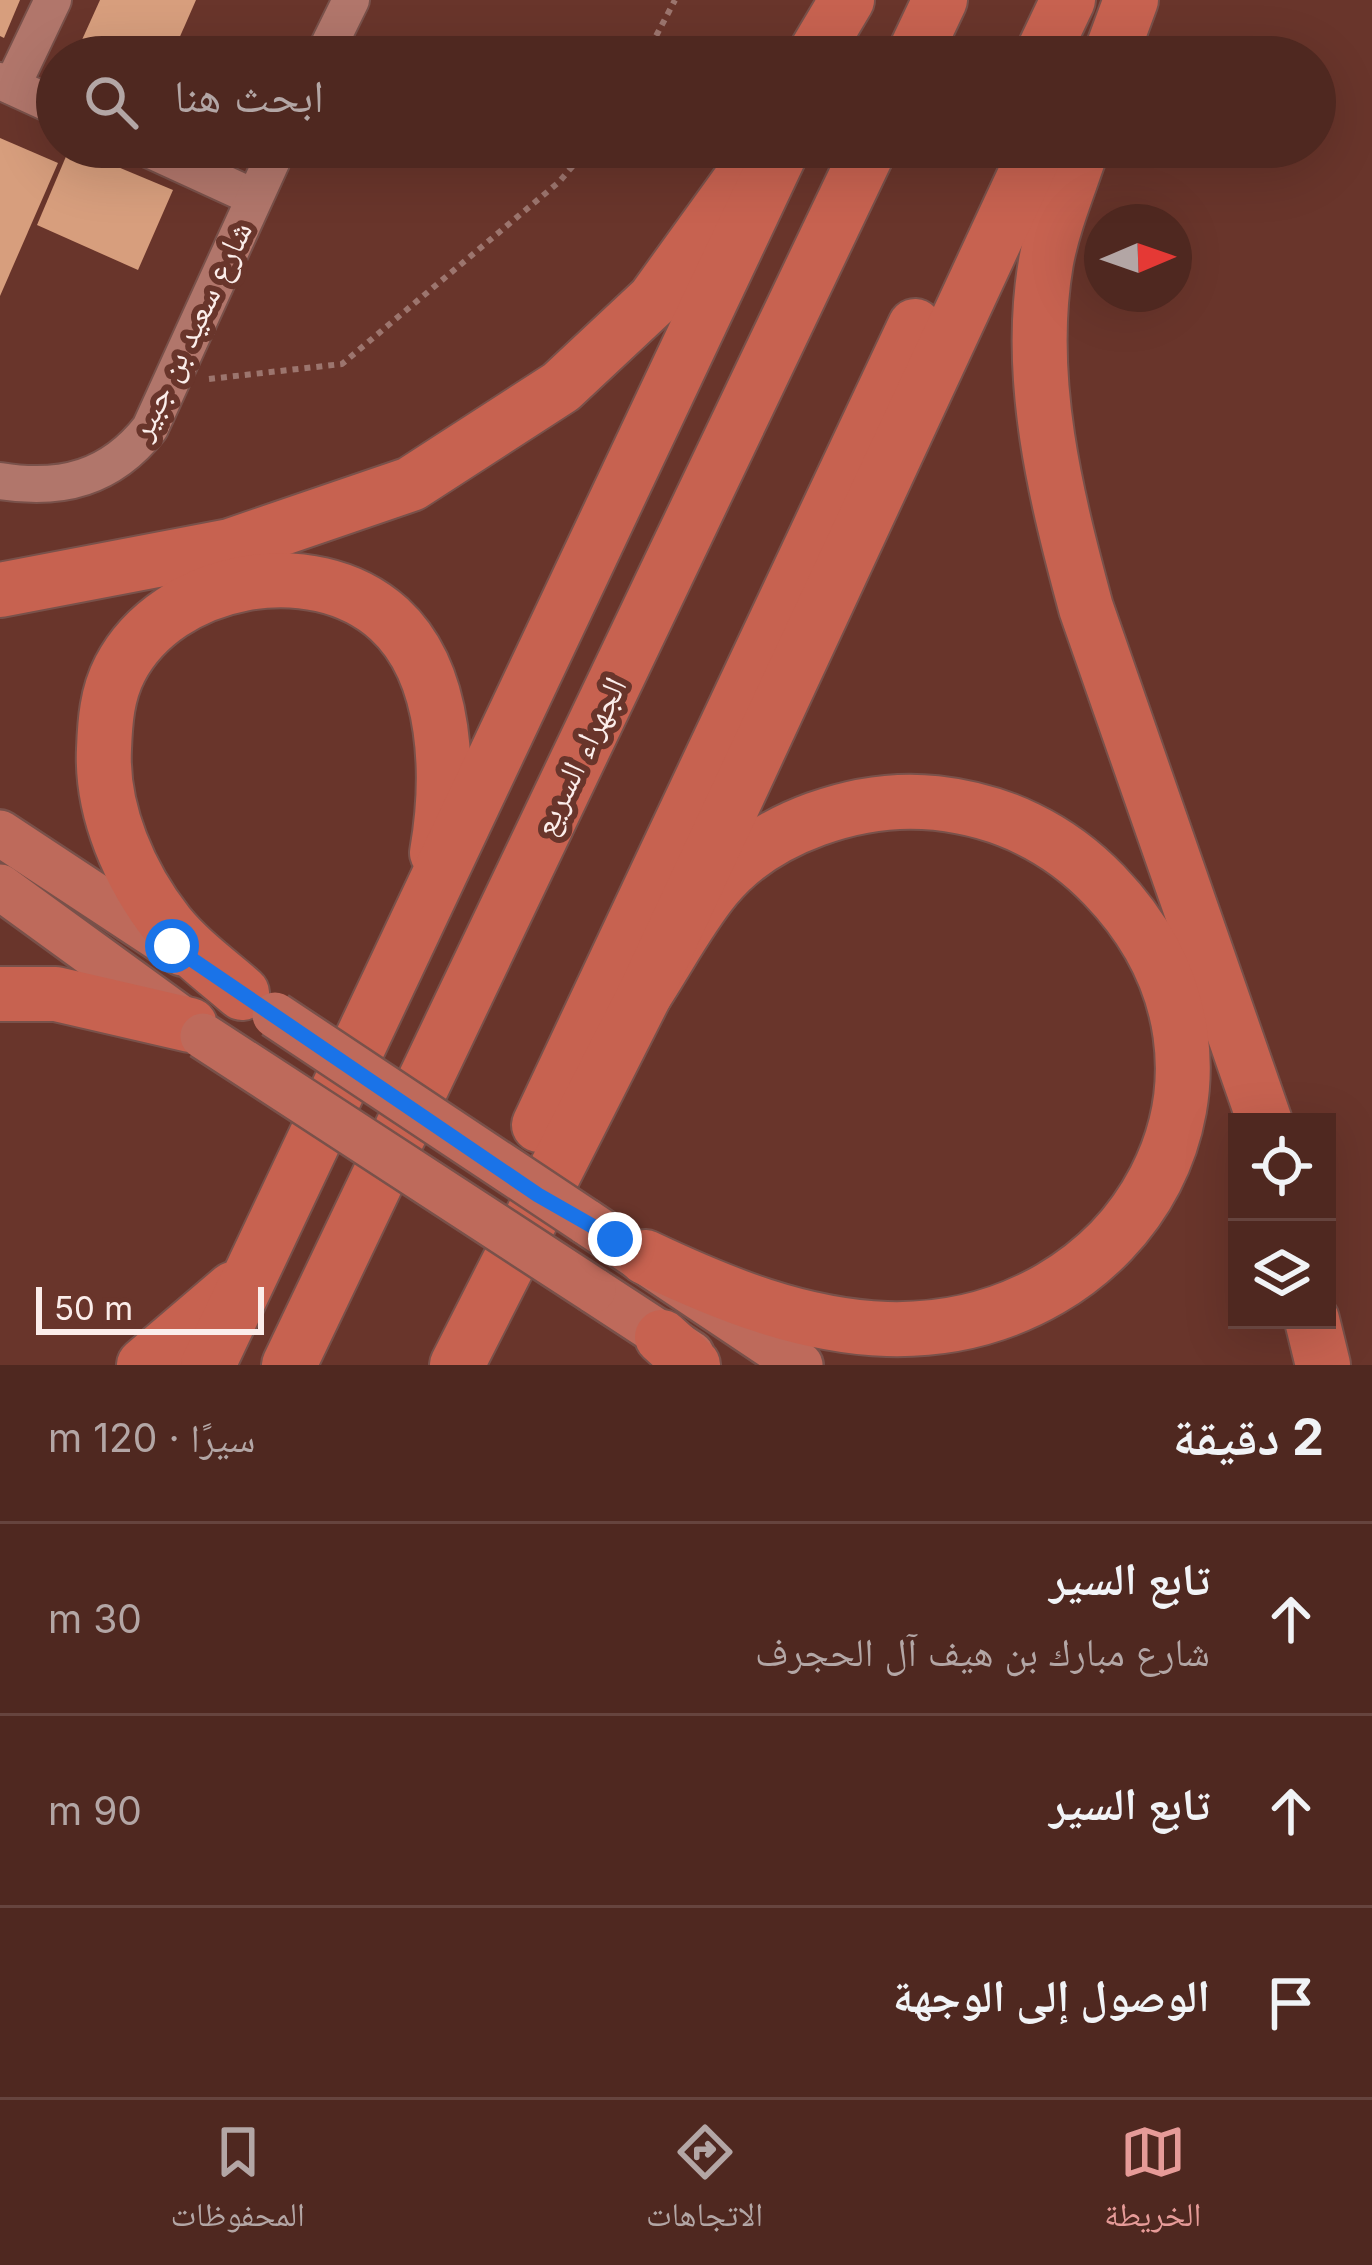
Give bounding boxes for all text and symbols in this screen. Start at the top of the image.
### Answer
search box [36,36,1336,168]
text: ابحث هنا [174,68,324,123]
icon: search [78,69,144,135]
north arrow [1084,204,1192,312]
street label: شارع سعيد بن جبير [119,214,261,447]
street label: الجهراء السريع [523,670,636,843]
route start [145,919,199,973]
map controls [1228,1113,1336,1329]
button: locate [1228,1113,1336,1221]
route end [588,1212,642,1266]
button: layers [1228,1221,1336,1329]
scale bar [36,1281,264,1334]
text: 50 m [54,1288,133,1328]
text: 2 دقيقة [1173,1406,1324,1467]
text: سيرًا · 120 m [48,1414,255,1461]
text: تابع السير [1049,1551,1210,1606]
icon: ahead [1258,1586,1324,1652]
text: 30 m [48,1595,142,1642]
text: شارع مبارك بن هيف آل الحجرف [755,1628,1210,1675]
text: تابع السير [1049,1776,1210,1831]
icon: ahead [1258,1778,1324,1844]
text: 90 m [48,1787,142,1834]
text: الوصول إلى الوجهة [893,1968,1210,2023]
icon: arrive [1258,1970,1324,2036]
tab: المحفوظات [171,2119,305,2247]
tab: الاتجاهات [646,2119,763,2247]
tab: الخريطة [1104,2119,1201,2247]

